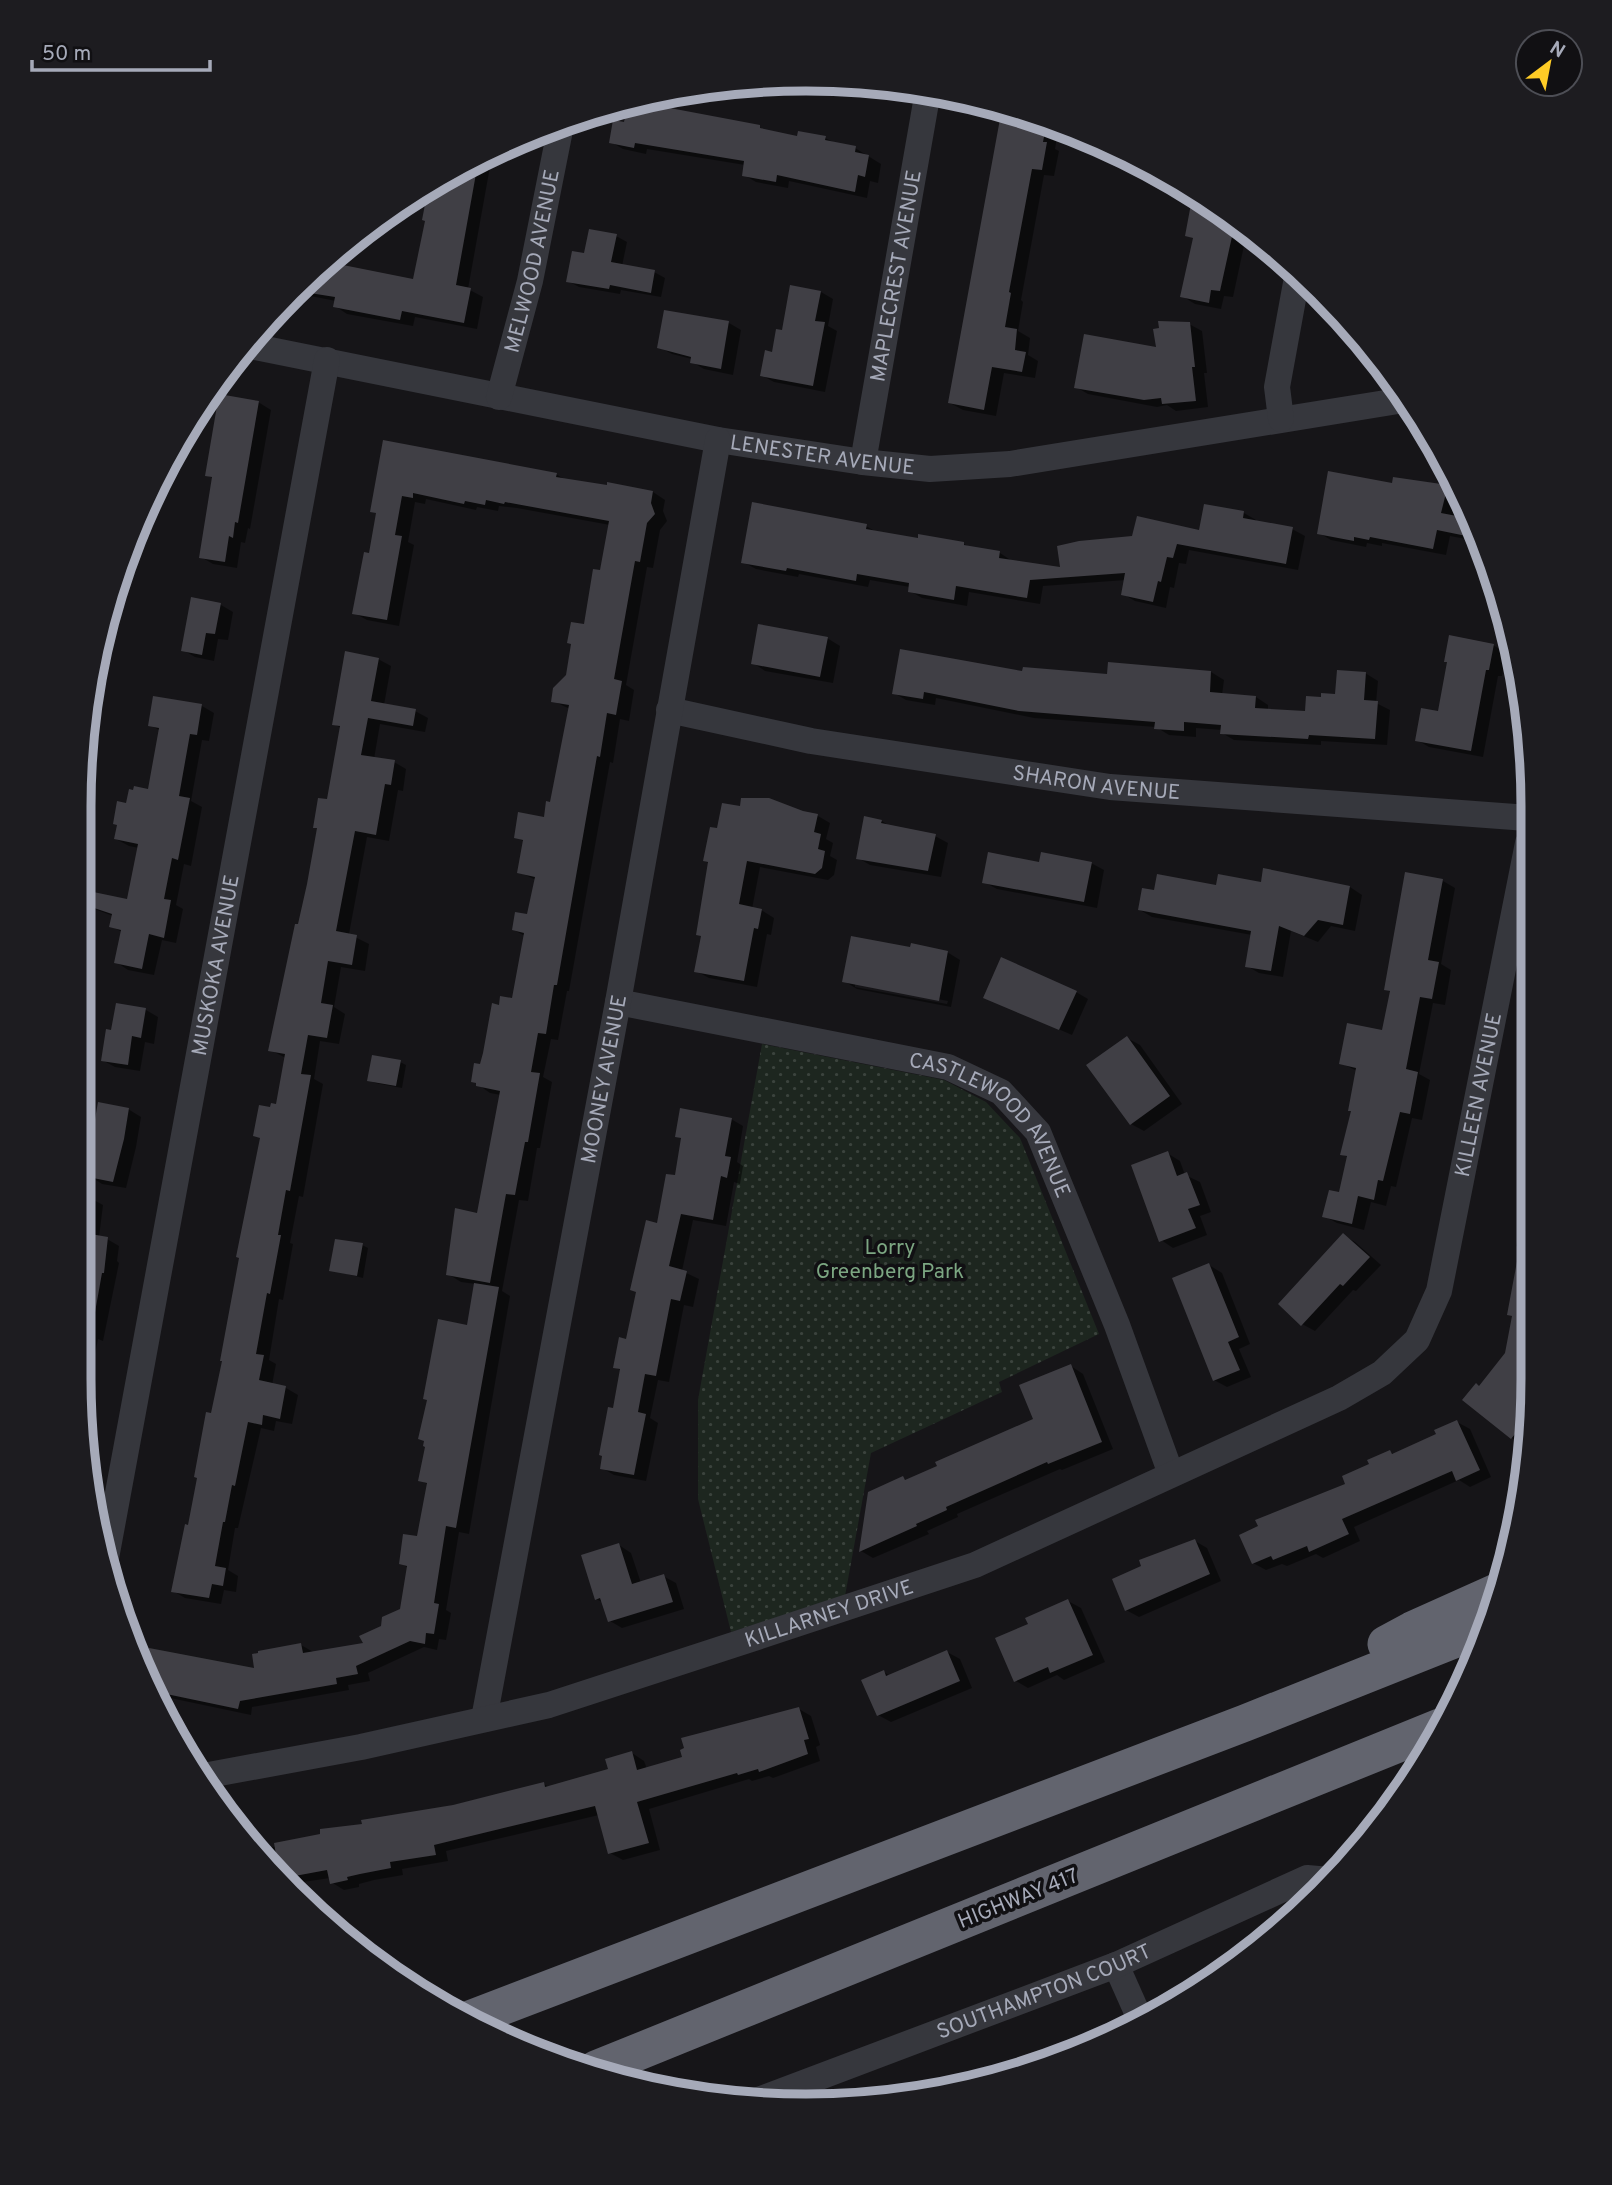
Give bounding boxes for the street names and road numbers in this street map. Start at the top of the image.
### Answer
street label: MELWOOD AVENUE [499,167,567,356]
street label: MAPLECREST AVENUE [865,168,929,384]
street label: LENESTER AVENUE [728,430,916,482]
street label: SHARON AVENUE [1011,760,1181,807]
street label: MUSKOKA AVENUE [187,873,247,1058]
street label: MOONEY AVENUE [576,993,634,1166]
street label: KILLEEN AVENUE [1450,1010,1509,1180]
street label: CASTLEWOOD AVENUE [906,1048,1076,1202]
street label: KILLARNEY DRIVE [742,1574,917,1655]
street label: HIGHWAY 417 [954,1863,1083,1936]
street label: SOUTHAMPTON COURT [933,1939,1156,2046]

